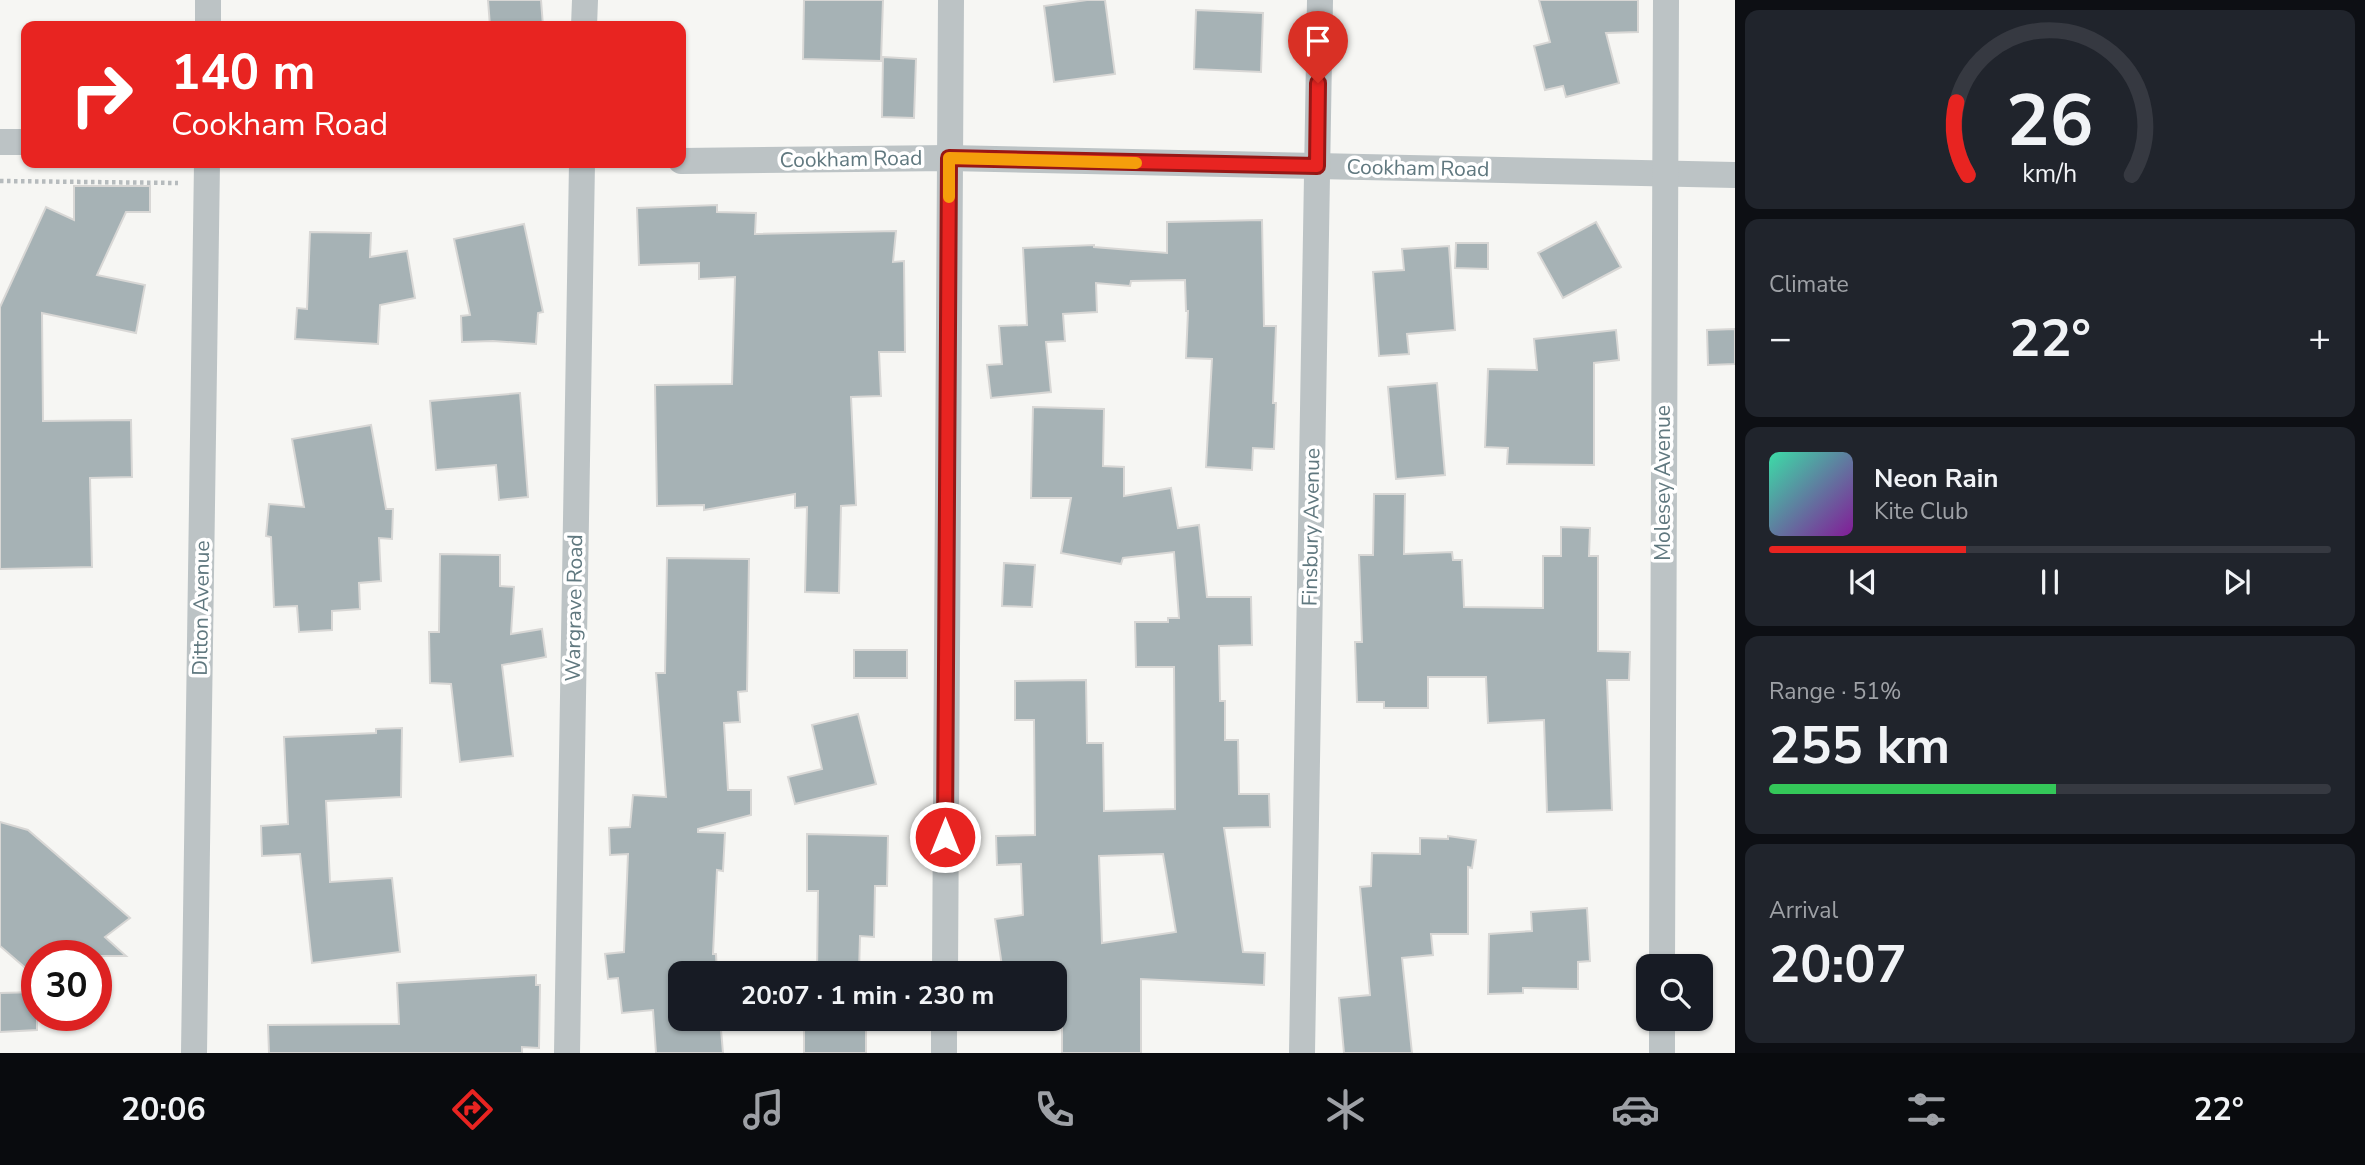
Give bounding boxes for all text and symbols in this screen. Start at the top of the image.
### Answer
pin [1288,11,1348,83]
icon: arrive [1299,22,1337,60]
text: 140 m [171,39,315,106]
icon: right [56,49,147,140]
text: 26 [2006,72,2094,172]
text: Cookham Road [171,103,388,146]
street label: Cookham Road [779,144,923,174]
street label: Cookham Road [1346,153,1490,183]
text: km/h [2022,157,2078,191]
text: Climate [1769,269,1849,300]
text: 22° [2009,303,2091,374]
text: − [1769,313,1792,364]
text: + [2308,313,2331,364]
street label: Molesey Avenue [1649,405,1677,561]
street label: Finsbury Avenue [1296,448,1326,606]
text: Neon Rain [1874,461,1999,496]
text: Kite Club [1874,496,1968,527]
street label: Wargrave Road [559,534,589,682]
street label: Ditton Avenue [186,540,216,676]
icon: previous [1844,563,1882,601]
icon: pause [2031,563,2069,601]
icon: next [2218,563,2256,601]
text: Range · 51% [1769,676,1901,707]
text: 255 km [1769,710,1950,781]
position arrow [908,800,982,874]
text: Arrival [1769,895,1838,926]
text: 20:07 [1769,929,1907,1000]
speed limit sign: 30 [21,940,112,1031]
map controls [1636,954,1713,1031]
button: search [1636,954,1713,1031]
text: 20:07 · 1 min · 230 m [741,978,994,1013]
icon: directions [448,1085,497,1134]
icon: music [739,1085,788,1134]
icon: phone [1030,1085,1079,1134]
icon: climate [1321,1085,1370,1134]
icon: car [1611,1085,1660,1134]
icon: filters [1902,1085,1951,1134]
text: 20:06 [121,1088,206,1131]
text: 22° [2193,1088,2244,1131]

